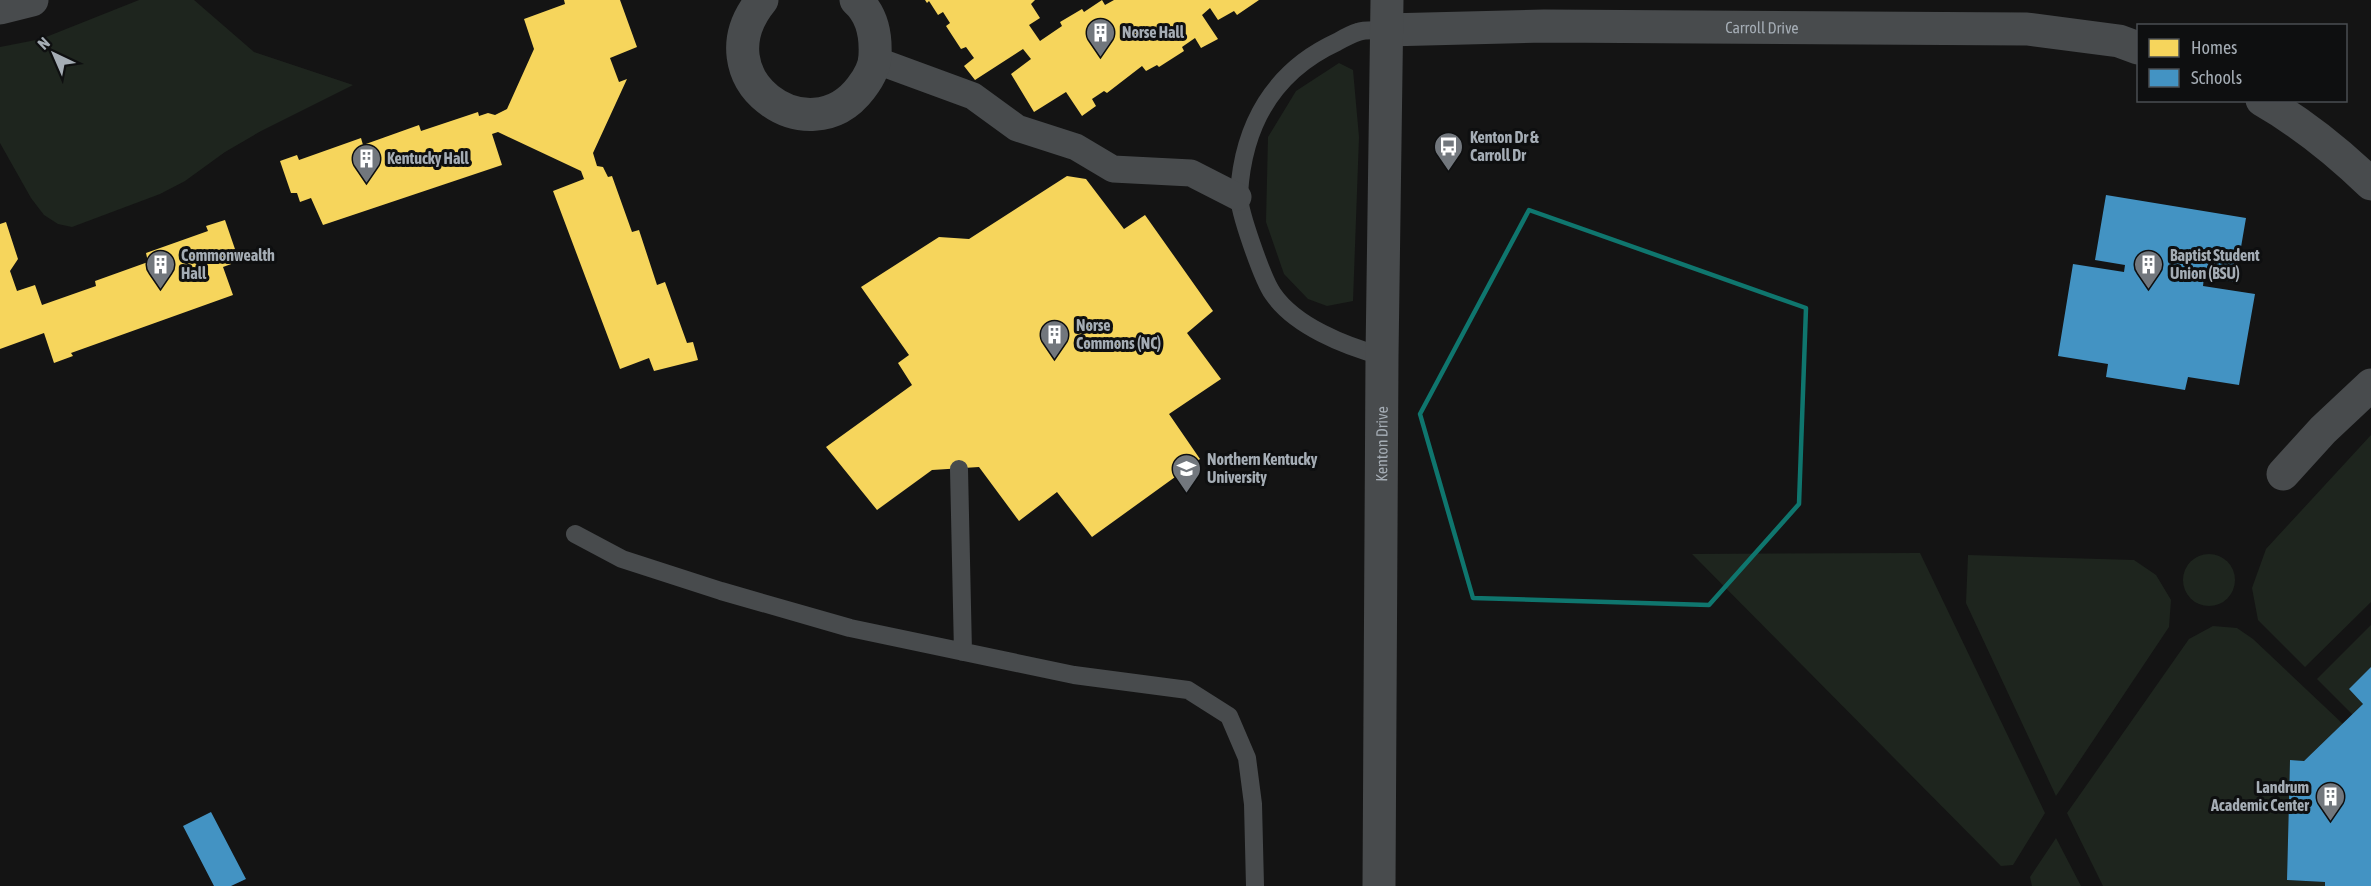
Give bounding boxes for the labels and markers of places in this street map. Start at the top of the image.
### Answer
building icon: Norse Hall [1085,16,1117,58]
place label: Norse Hall [1122,23,1185,41]
place label: Kenton Dr & Carroll Dr [1470,128,1539,164]
bus stop icon: Kenton Dr & Carroll Dr [1433,130,1465,172]
building icon: Kentucky Hall [350,142,382,184]
place label: Kentucky Hall [387,149,470,167]
place label: Commonwealth Hall [181,246,275,282]
place label: Baptist Student Union (BSU) [2170,246,2260,282]
building icon: Commonwealth Hall [144,248,176,290]
building icon: Baptist Student Union (BSU) [2133,248,2165,290]
place label: Norse Commons (NC) [1076,316,1161,352]
building icon: Norse Commons (NC) [1039,318,1071,360]
place label: Northern Kentucky University [1207,450,1318,486]
school or university icon: Northern Kentucky University [1170,452,1202,494]
place label: Landrum Academic Center [2210,778,2309,814]
building icon: Landrum Academic Center [2314,780,2346,822]

